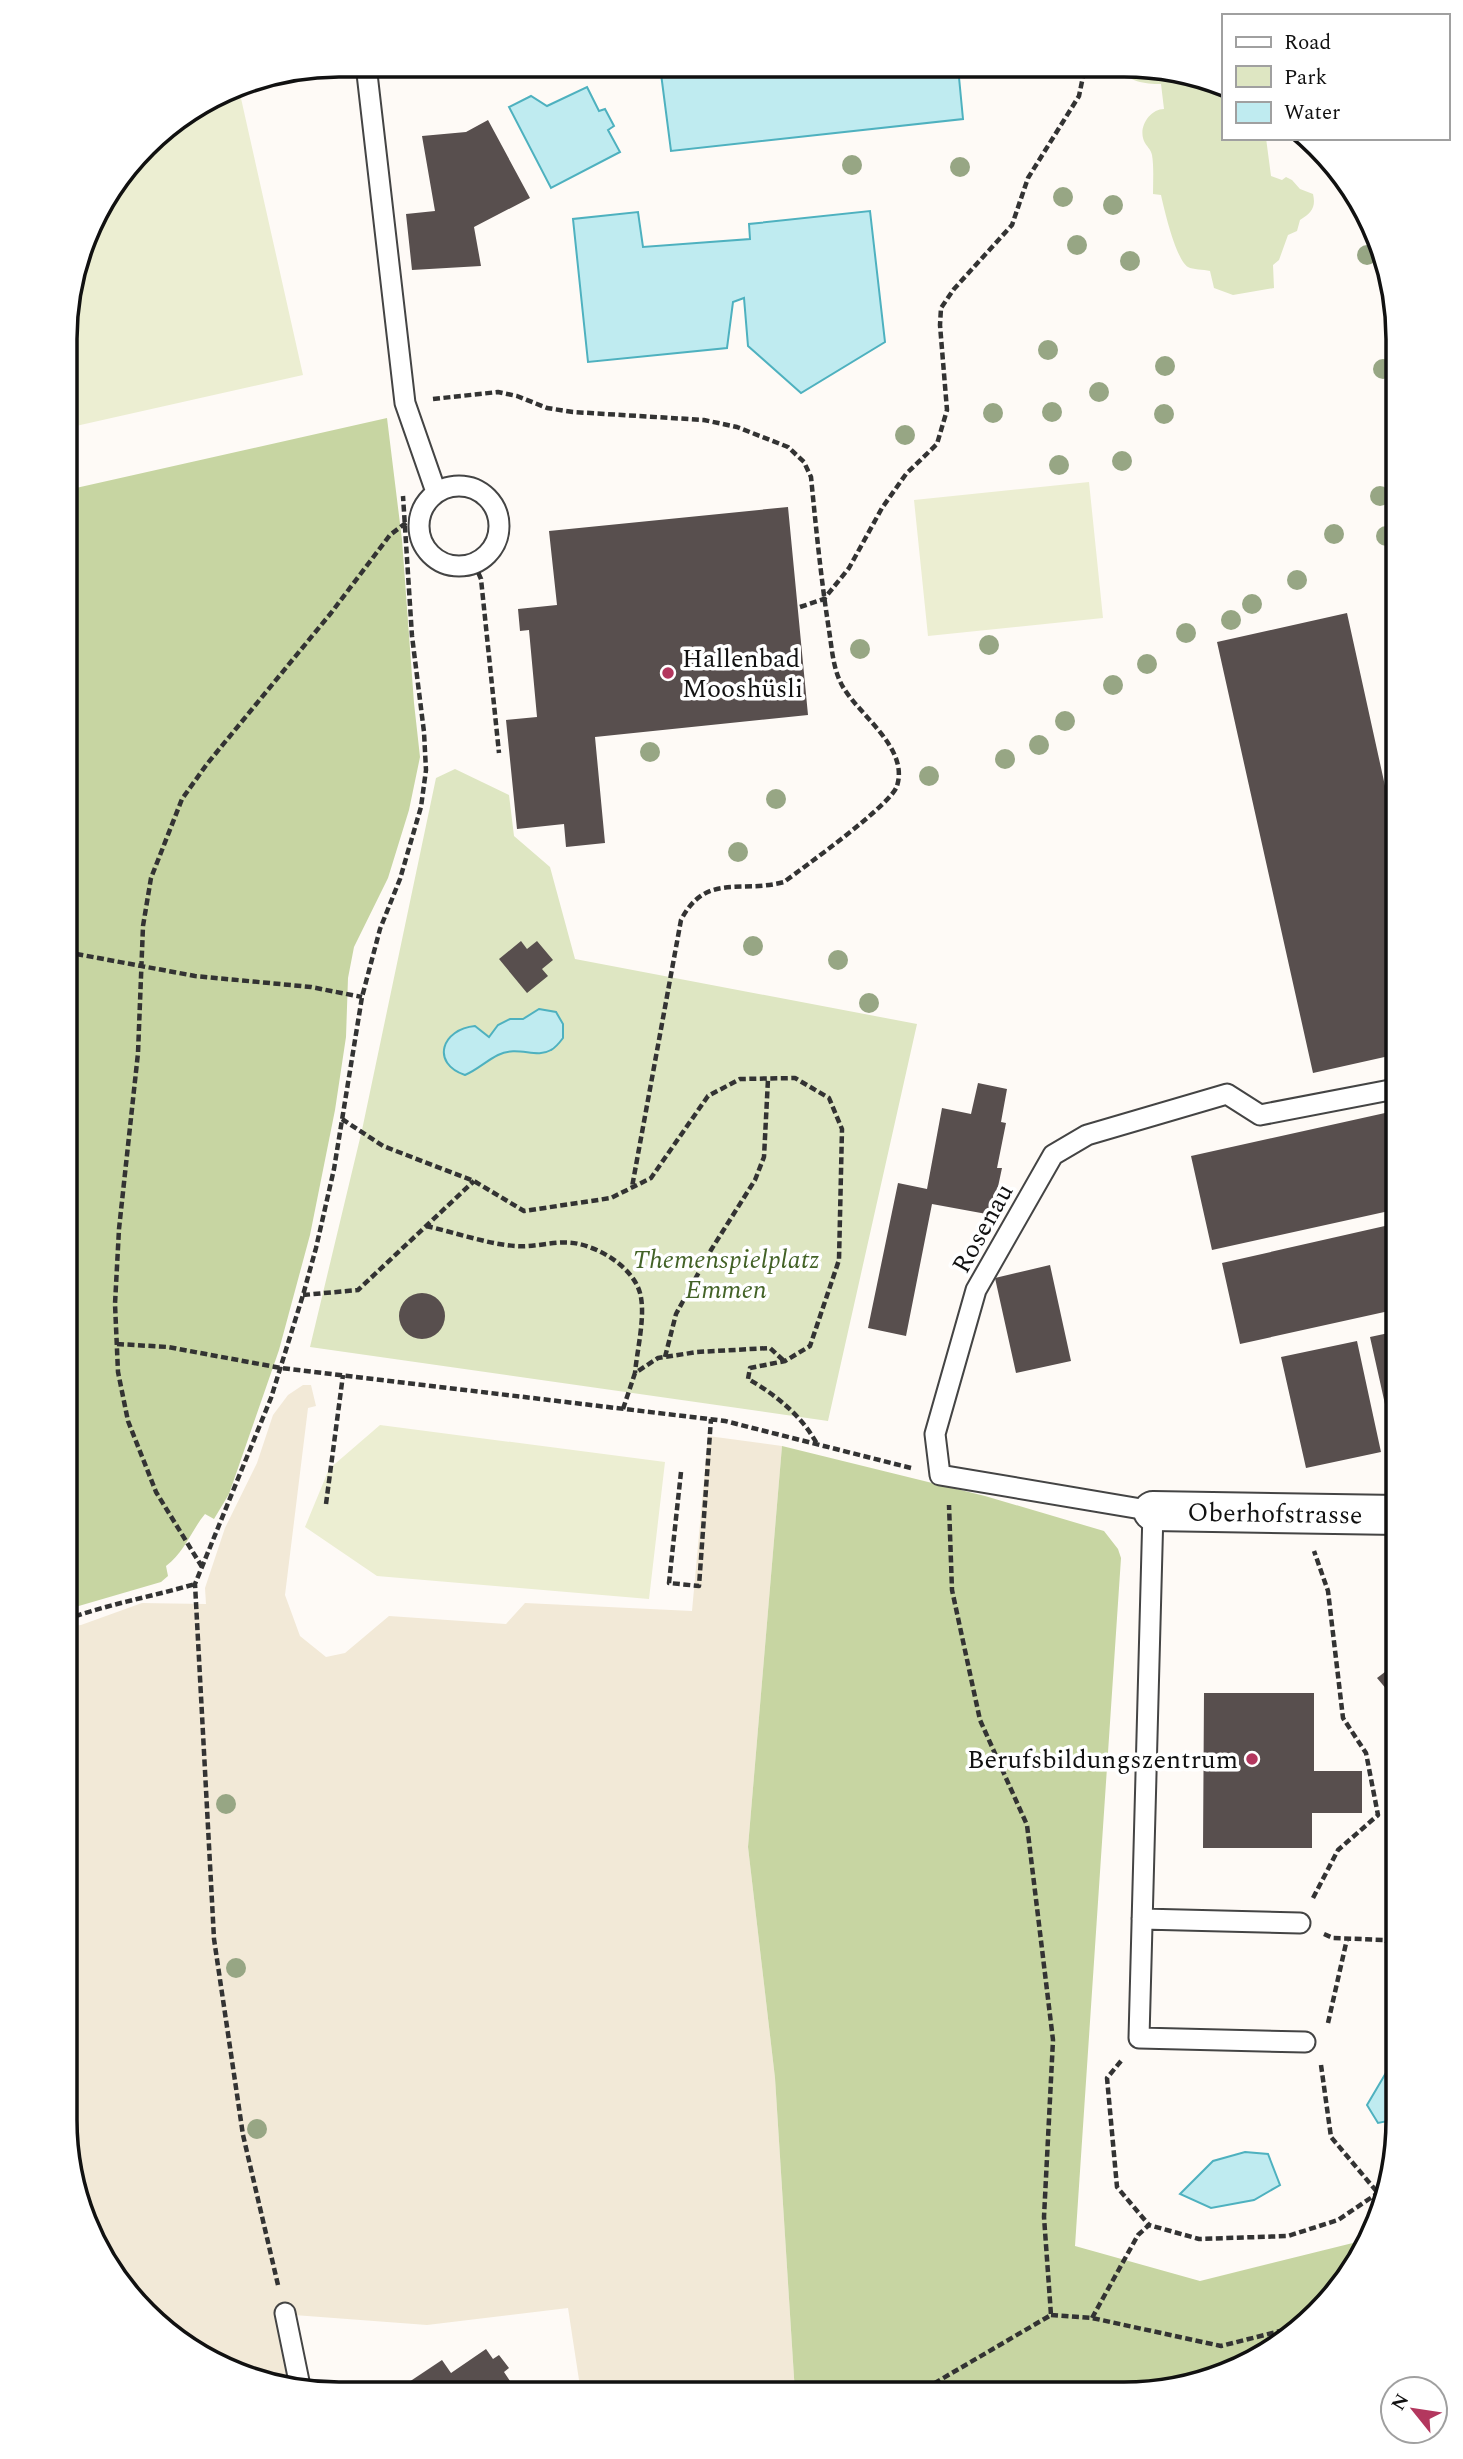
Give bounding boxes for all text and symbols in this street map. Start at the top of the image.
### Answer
legend [1222,14,1449,140]
text: Road [1284,27,1331,59]
text: Park [1284,62,1328,94]
text: Water [1284,97,1340,129]
place label: Hallenbad Mooshüsli [682,639,803,709]
marker: Hallenbad Mooshüsli [660,665,676,681]
street label: Rosenau [942,1176,1024,1281]
park label: Themenspielplatz Emmen [633,1240,819,1310]
street label: Oberhofstrasse [1187,1493,1363,1535]
place label: Berufsbildungszentrum [967,1740,1238,1780]
marker: Berufsbildungszentrum [1244,1751,1260,1767]
north arrow [1379,2375,1449,2445]
text: N [1384,2388,1417,2416]

